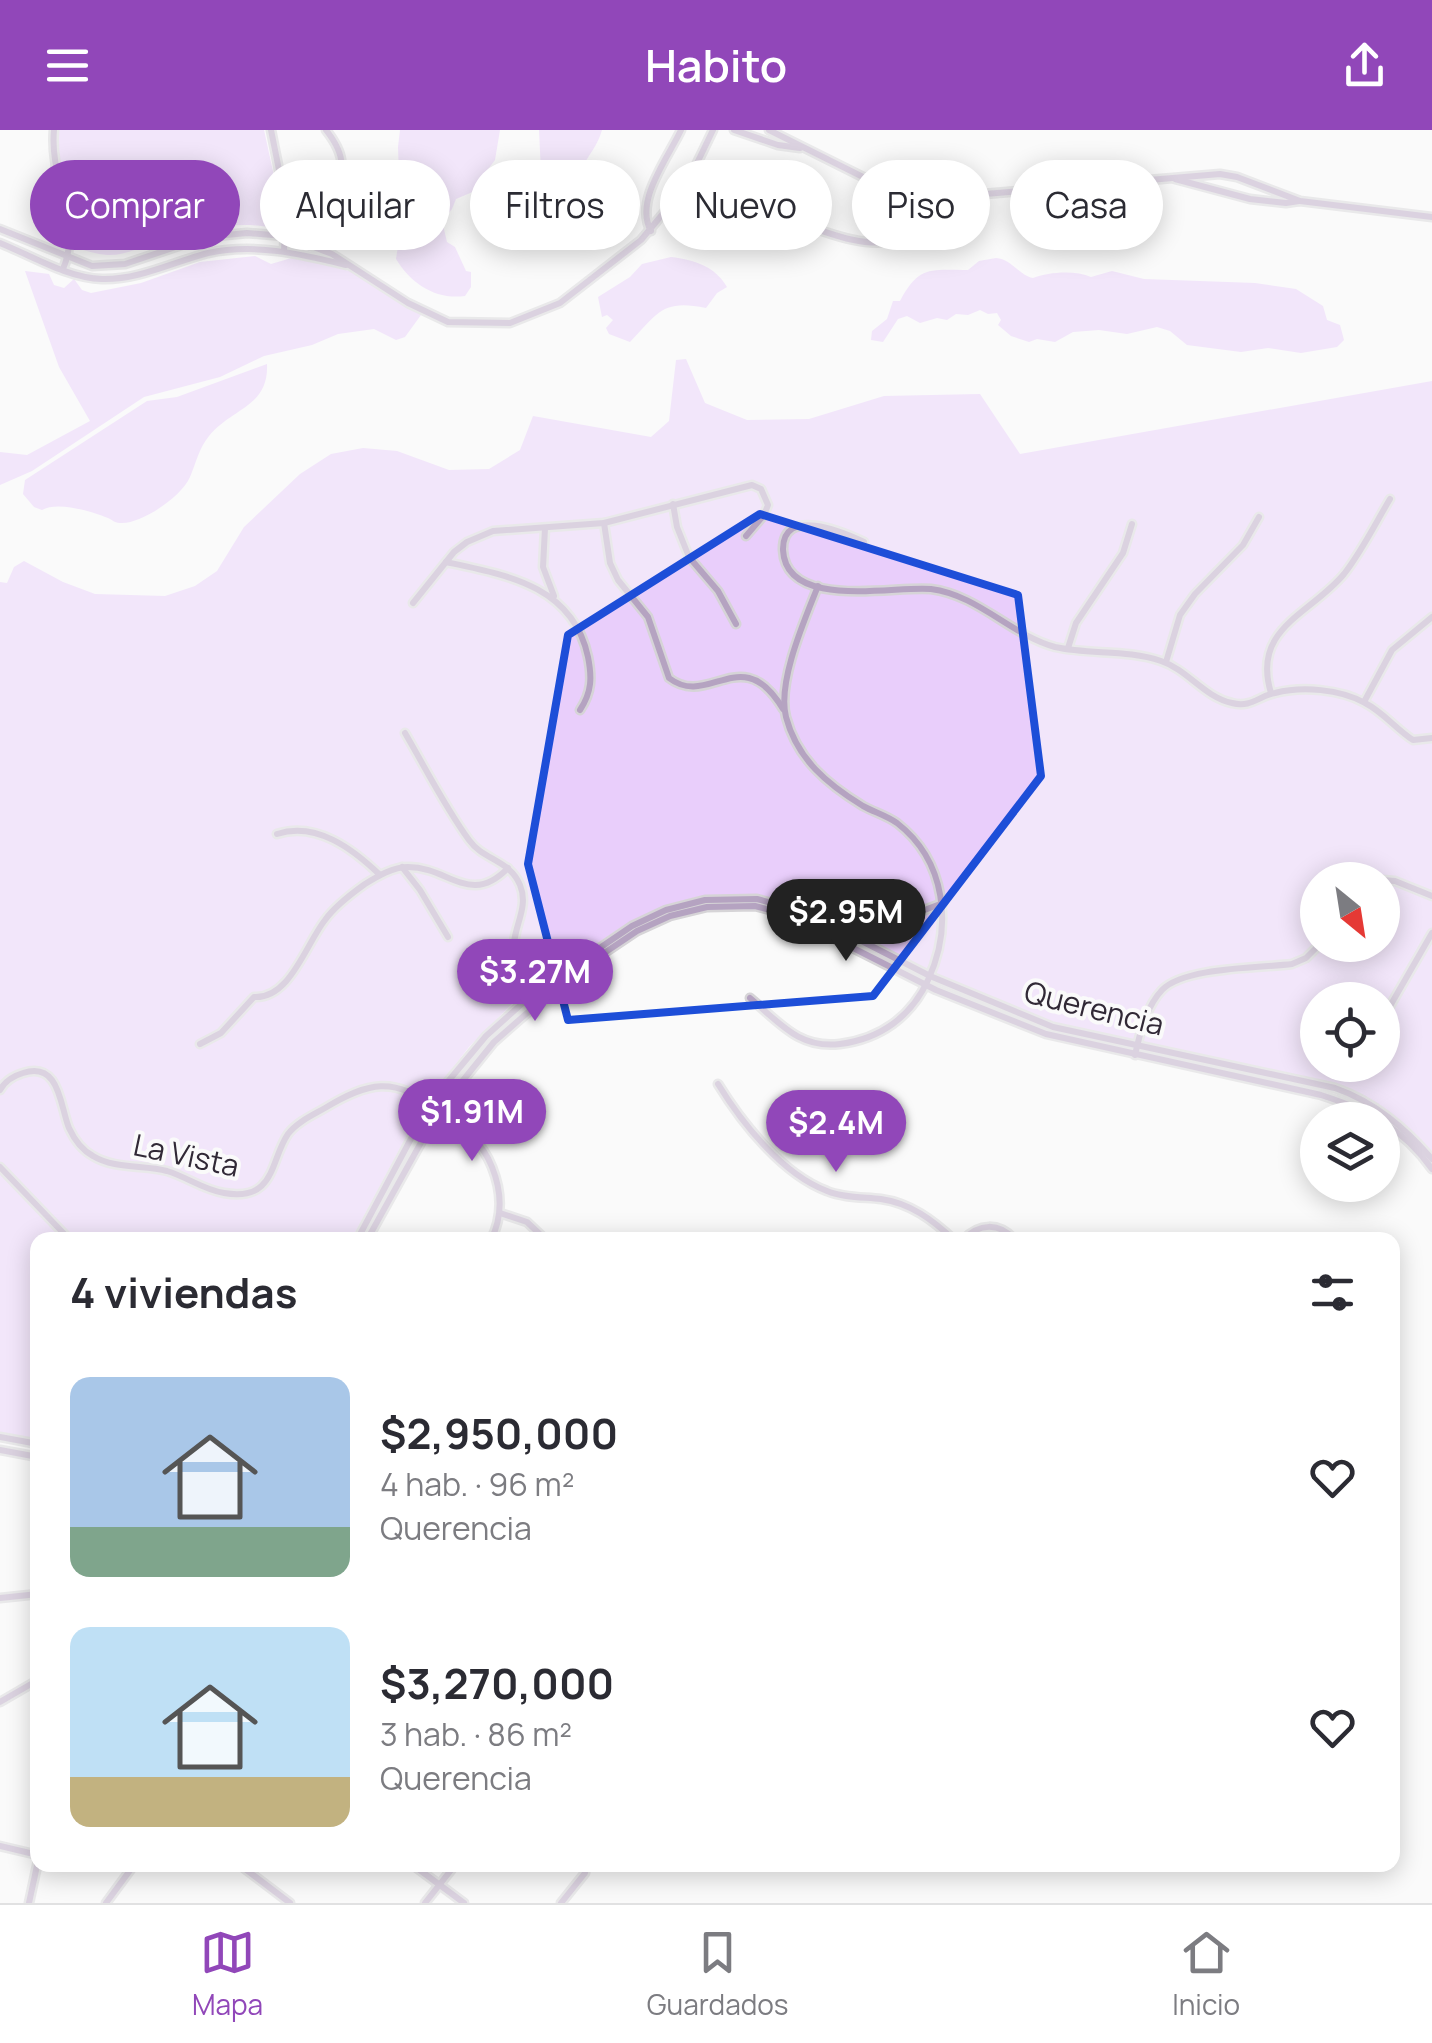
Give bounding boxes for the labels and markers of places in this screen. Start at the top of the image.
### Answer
pin: $2.95M [765,879,927,964]
pin: $3.27M [454,939,616,1024]
pin: $1.91M [391,1079,553,1164]
pin: $2.4M [766,1090,906,1175]

